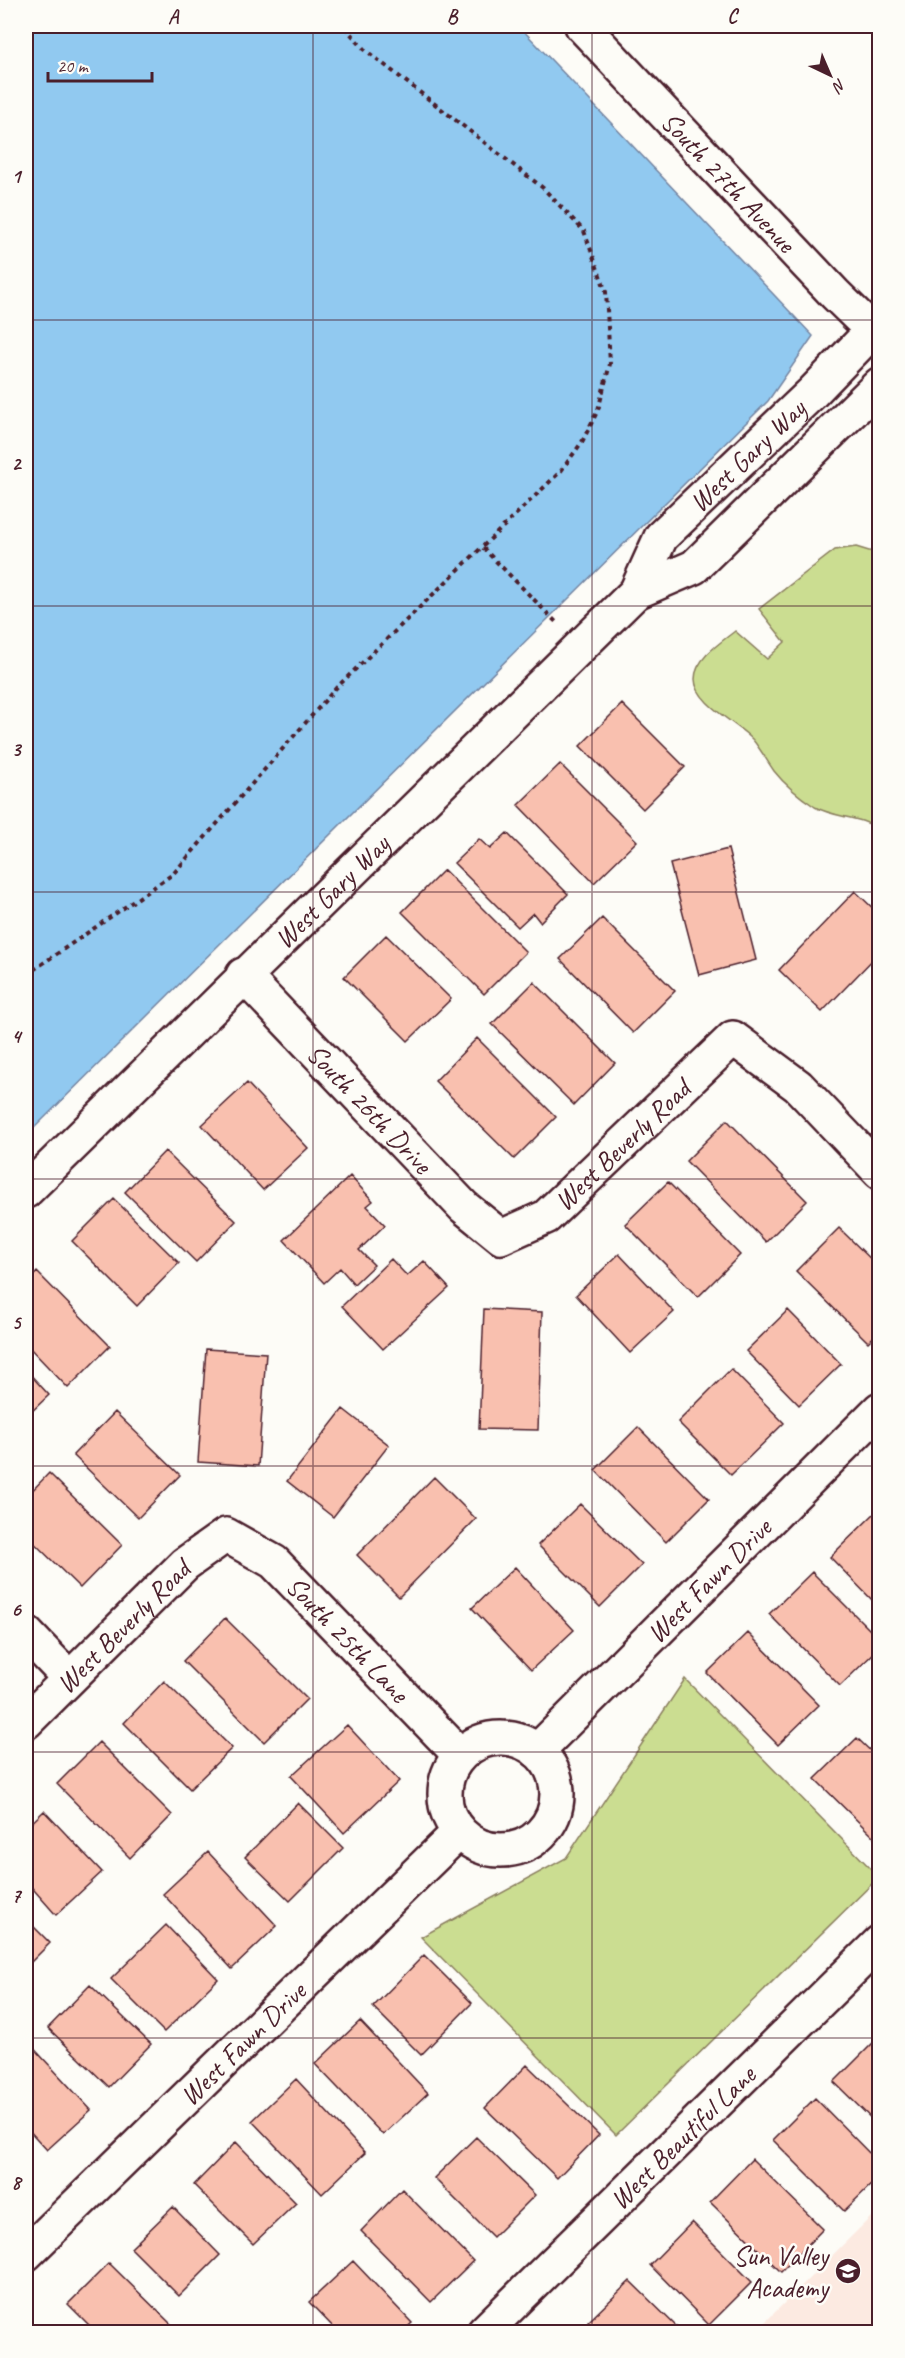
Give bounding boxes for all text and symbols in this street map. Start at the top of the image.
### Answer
text: A [168,4,180,29]
text: B [447,4,459,29]
text: C [727,4,739,29]
scale bar [48,45,152,83]
north arrow [800,45,860,105]
text: 20 m [57,55,90,77]
text: N [827,74,850,98]
street label: South 27th Avenue [654,104,805,261]
text: 1 [12,164,23,189]
street label: West Gary Way [681,390,814,519]
text: 2 [12,451,23,476]
text: 3 [12,737,23,762]
street label: West Gary Way [266,825,398,955]
text: 4 [12,1024,24,1049]
street label: South 26th Drive [300,1036,441,1182]
street label: West Beverly Road [546,1069,700,1218]
text: 5 [12,1310,23,1335]
street label: West Fawn Drive [638,1509,780,1650]
street label: West Beverly Road [48,1549,200,1700]
street label: South 25th Lane [279,1568,418,1711]
text: 6 [11,1597,22,1622]
text: 7 [12,1883,23,1908]
street label: West Fawn Drive [172,1973,314,2112]
street label: West Beautiful Lane [602,2056,764,2216]
text: 8 [12,2170,24,2195]
place label: Sun Valley Academy [733,2238,830,2305]
school or university icon: Sun Valley Academy [833,2256,863,2286]

